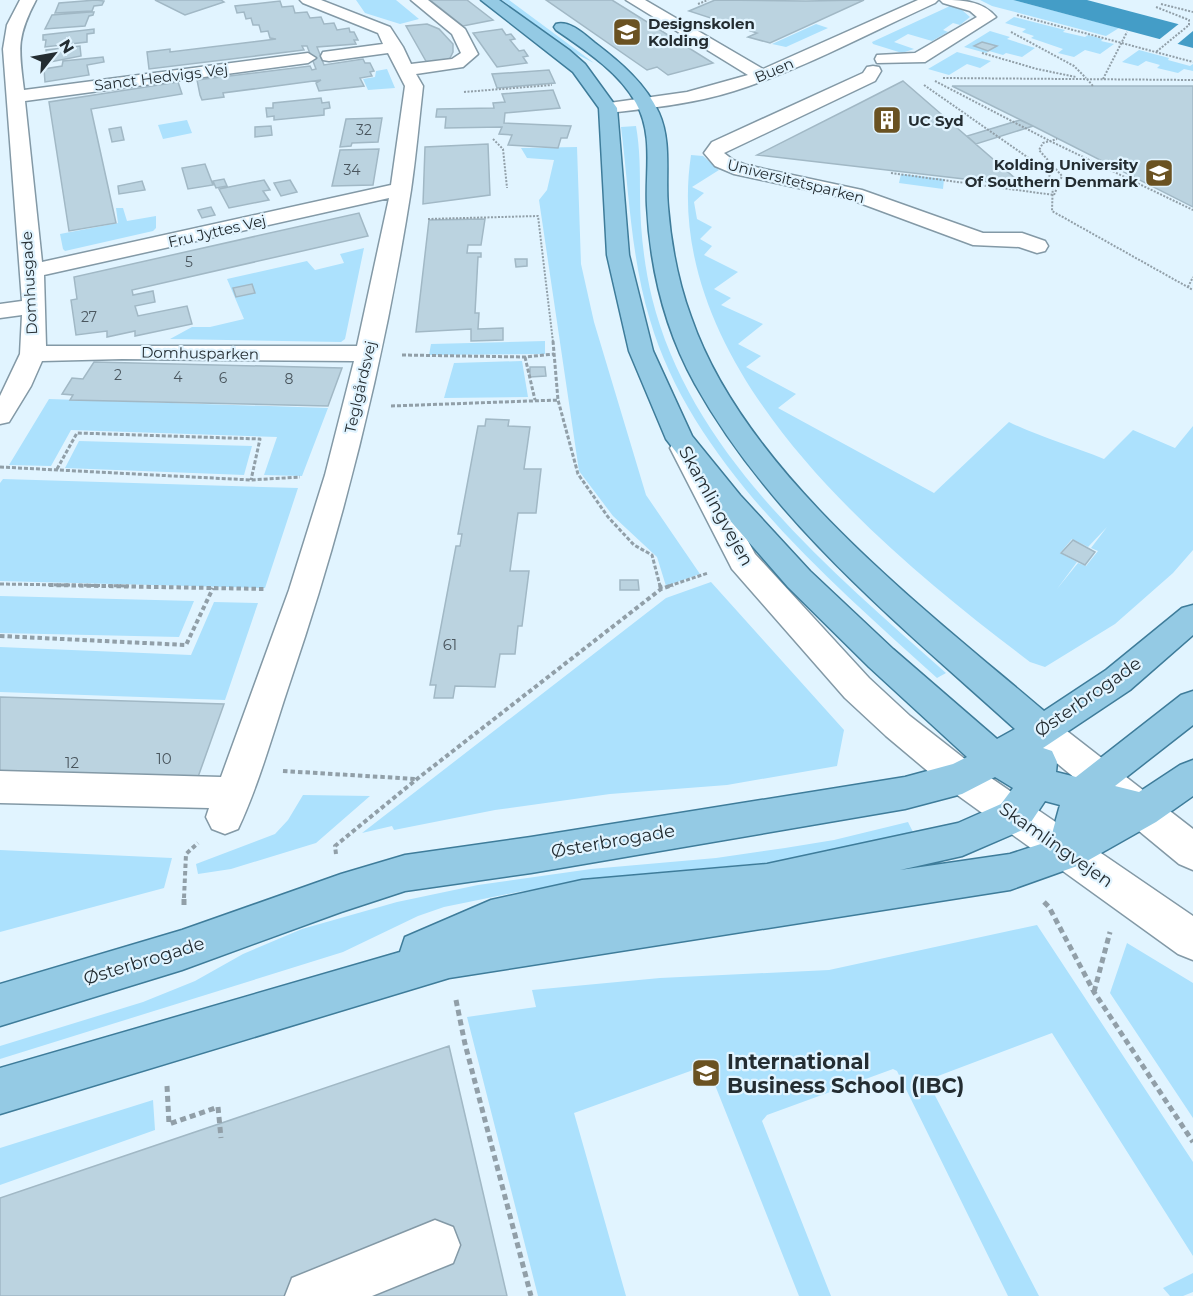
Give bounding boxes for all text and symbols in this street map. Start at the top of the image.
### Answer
place label: Designskolen Kolding [648,14,755,50]
school or university icon: Designskolen Kolding [611,16,643,48]
north arrow [24,24,84,84]
text: N [55,36,78,57]
street label: Buen [752,53,796,87]
street label: Sanct Hedvigs Vej [93,59,229,95]
building icon: UC Syd [871,104,903,136]
place label: UC Syd [908,111,964,130]
house number: 32 [356,121,372,139]
street label: Universitetsparken [725,155,867,207]
place label: Kolding University Of Southern Denmark [965,155,1139,191]
school or university icon: Kolding University Of Southern Denmark [1143,157,1175,189]
house number: 34 [343,161,361,179]
street label: Fru Jyttes Vej [166,211,268,251]
street label: Domhusgade [17,231,41,335]
house number: 5 [185,253,193,271]
house number: 27 [81,308,97,326]
street label: Teglgårdsvej [340,339,380,435]
street label: Domhusparken [141,342,259,364]
house number: 2 [114,366,122,384]
house number: 4 [173,368,183,386]
house number: 6 [219,369,228,387]
house number: 8 [285,370,294,388]
street label: Skamlingvejen [674,442,758,570]
house number: 61 [443,635,457,654]
street label: Østerbrogade [1030,652,1146,742]
house number: 10 [156,749,172,768]
house number: 12 [65,753,79,772]
street label: Skamlingvejen [995,798,1117,892]
street label: Østerbrogade [549,819,677,863]
street label: Østerbrogade [81,932,207,990]
place label: International Business School (IBC) [727,1049,964,1098]
school or university icon: International Business School (IBC) [690,1057,722,1089]

